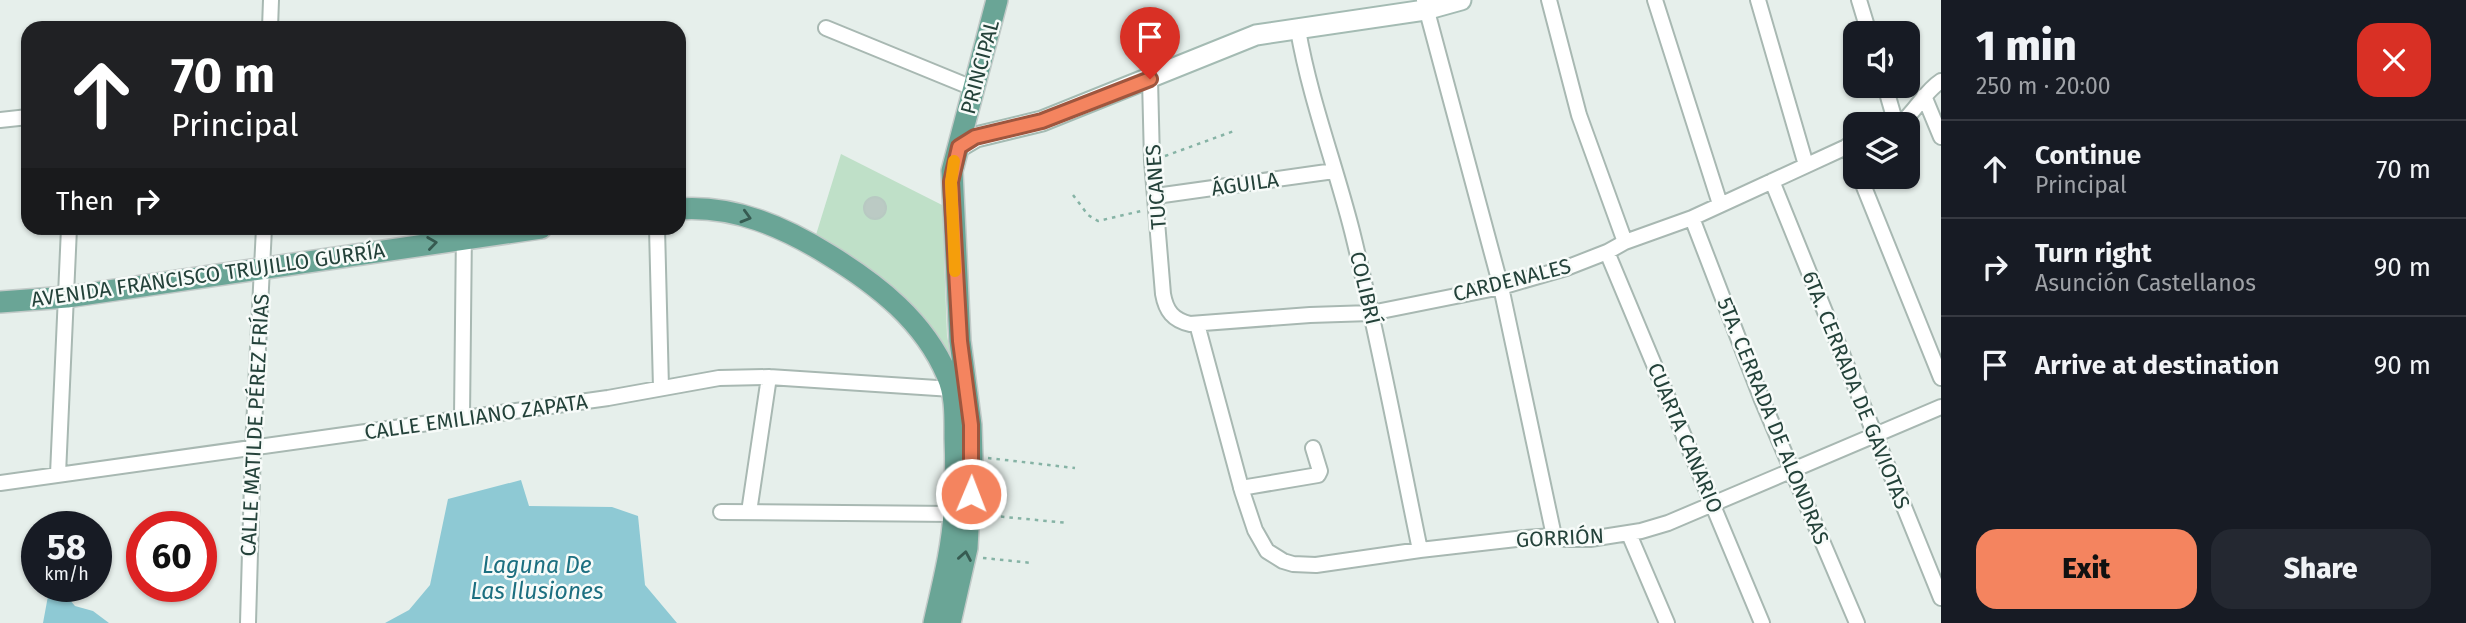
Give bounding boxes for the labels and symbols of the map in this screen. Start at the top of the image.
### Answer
pin [1120,7,1180,79]
street label: PRINCIPAL [955,16,1005,117]
street label: TUCANES [1140,144,1172,230]
street label: ÁGUILA [1210,166,1280,202]
one-way arrow [740,208,752,223]
one-way arrow [426,236,437,251]
street label: AVENIDA FRANCISCO TRUJILLO GURRÍA [29,237,387,313]
street label: COLIBRÍ [1344,249,1386,327]
street label: CARDENALES [1450,253,1574,307]
street label: 6TA. CERRADA DE GAVIOTAS [1796,267,1916,513]
street label: CALLE MATILDE PÉREZ FRÍAS [235,293,275,557]
street label: 5TA. CERRADA DE ALONDRAS [1711,294,1835,548]
street label: CUARTA CANARIO [1642,359,1728,517]
street label: CALLE EMILIANO ZAPATA [363,388,589,446]
position arrow [934,457,1008,531]
speed limit sign: 60 [126,511,217,602]
street label: GORRIÓN [1515,523,1605,553]
one-way arrow [957,550,972,562]
water label: Laguna De Las Ilusiones [470,551,604,605]

